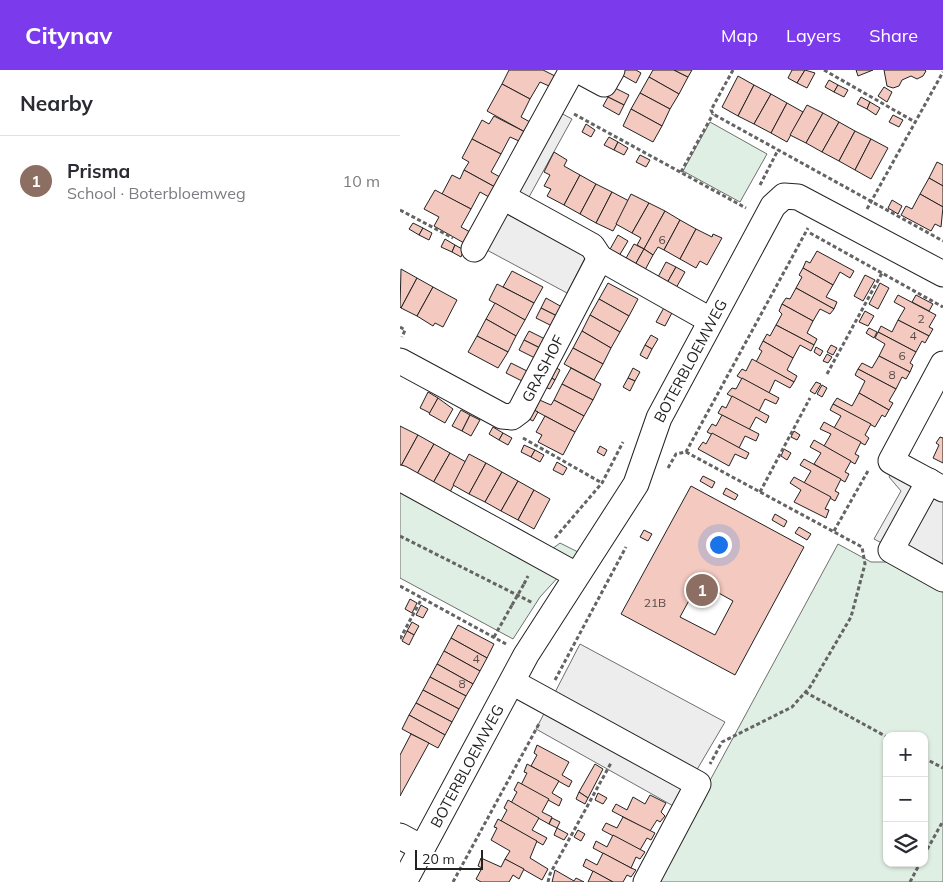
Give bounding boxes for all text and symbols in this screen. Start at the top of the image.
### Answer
text: Citynav [25,20,112,50]
text: Map [721,24,758,47]
text: Layers [786,24,841,47]
text: Share [869,24,918,47]
text: Nearby [20,90,93,116]
text: Prisma [67,159,130,183]
text: 1 [31,171,41,191]
text: 10 m [343,171,380,191]
text: School · Boterbloemweg [67,183,246,203]
house number: 6 [658,232,666,247]
street label: BOTERBLOEMWEG [649,296,731,426]
house number: 2 [917,311,925,326]
house number: 4 [909,328,917,343]
street label: GRASHOF [517,332,568,405]
house number: 6 [898,348,906,363]
house number: 8 [888,367,896,382]
your location [706,532,732,558]
pin: 1 [686,571,718,609]
house number: 21B [644,595,666,610]
house number: 4 [472,651,480,666]
house number: 8 [458,676,466,691]
street label: BOTERBLOEMWEG [426,701,507,831]
map controls [883,732,928,867]
button: + [883,732,928,777]
button: − [883,777,928,822]
button: layers [883,822,928,867]
scale bar [415,847,482,870]
text: 20 m [422,850,455,868]

